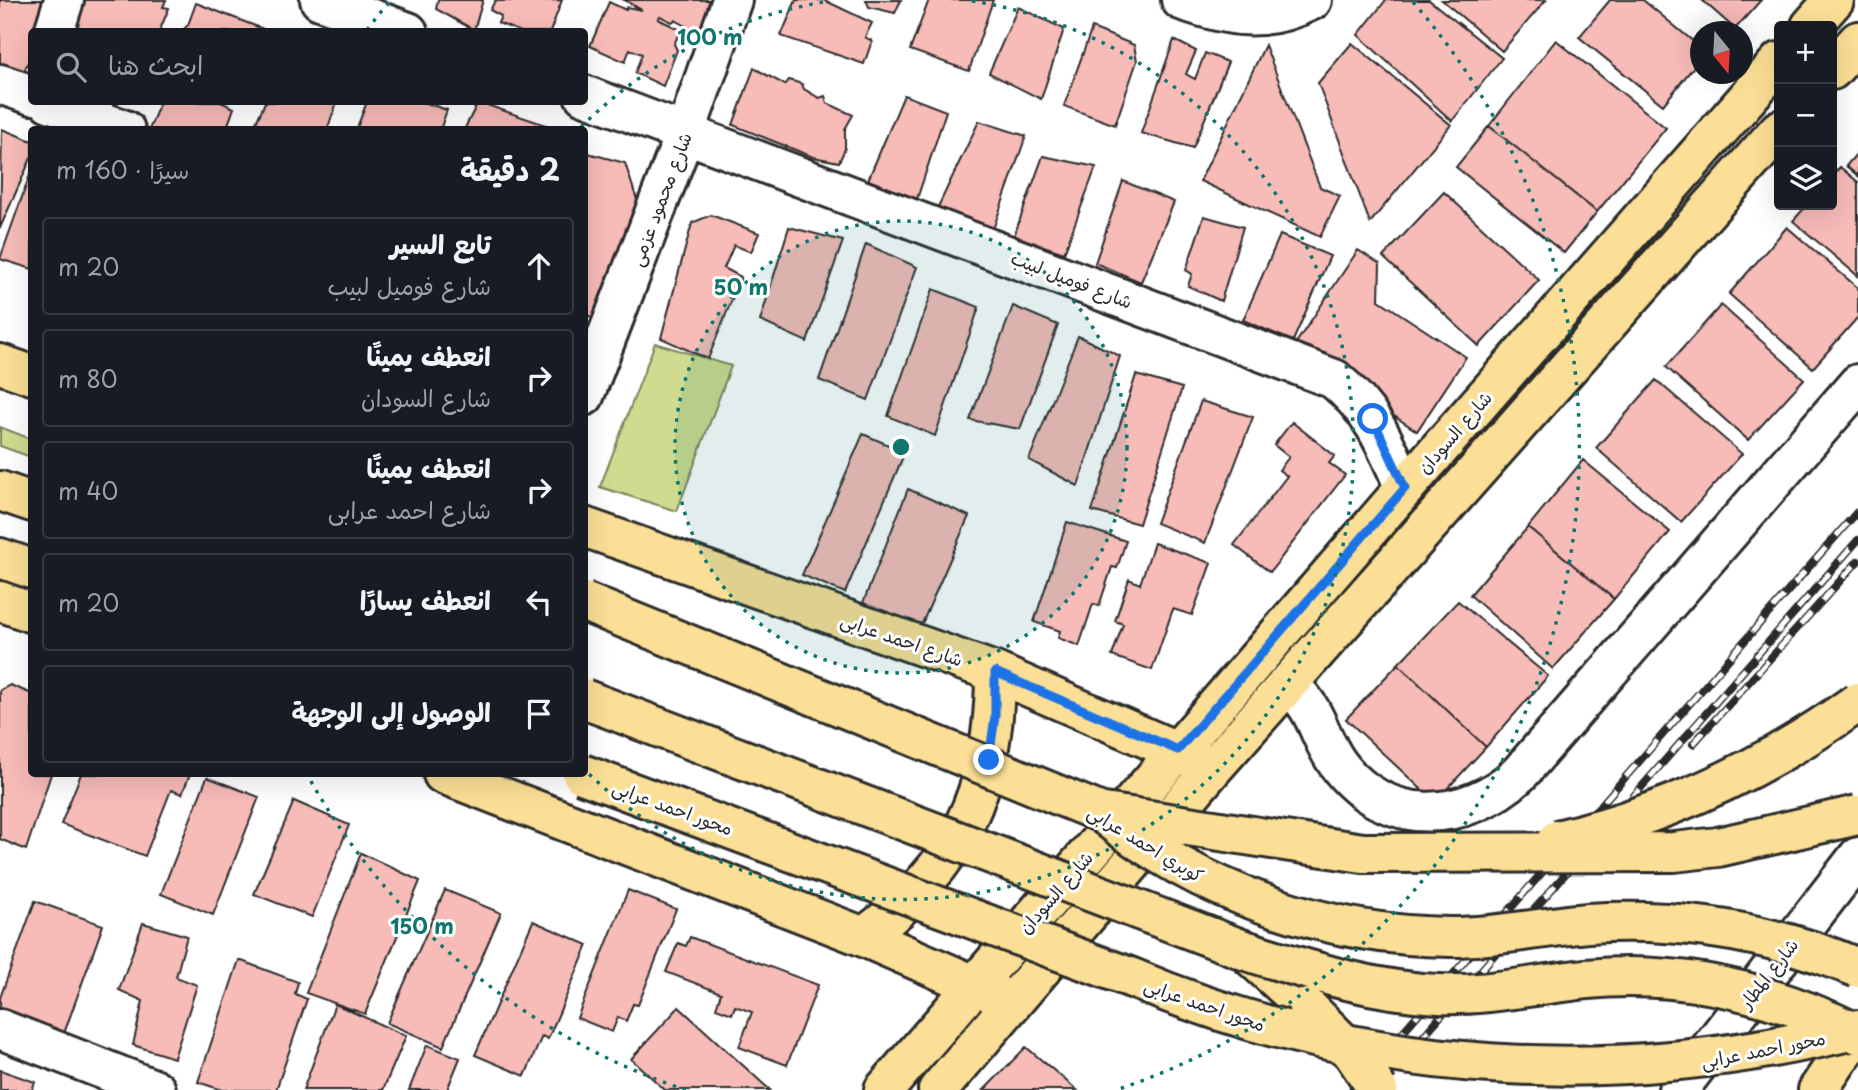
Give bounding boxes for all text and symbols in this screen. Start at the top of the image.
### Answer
text: 100 m [677,20,743,52]
north arrow [1690,21,1753,84]
map controls [1774,21,1837,210]
button: + [1774,21,1837,84]
search box [28,28,588,105]
text: ابحث هنا [108,45,203,84]
icon: search [52,48,90,86]
button: − [1774,84,1837,147]
street label: شارع محمود عزمى [622,128,698,270]
text: 2 دقيقة [460,146,560,191]
button: layers [1774,147,1837,210]
text: سيرًا · 160 m [56,152,189,187]
text: تابع السير [390,224,491,263]
street label: شارع فوميل لبيب [1007,243,1137,315]
icon: ahead [520,247,558,285]
text: 20 m [58,249,119,284]
text: شارع فوميل لبيب [327,268,491,303]
text: 50 m [714,270,768,302]
text: انعطف يمينًا [367,336,491,375]
icon: right [520,359,558,397]
text: 80 m [58,361,118,396]
text: شارع السودان [361,380,491,415]
street label: شارع السودان [1410,385,1498,479]
route start [1357,403,1388,434]
centre of rings [889,435,913,459]
text: انعطف يمينًا [367,448,491,487]
icon: right [520,471,558,509]
text: 40 m [58,473,118,508]
text: شارع احمد عرابى [328,492,491,527]
text: انعطف يسارًا [360,580,491,619]
icon: left [520,583,558,621]
text: 20 m [58,585,119,620]
street label: شارع احمد عرابى [837,605,967,673]
text: الوصول إلى الوجهة [292,692,491,731]
icon: arrive [520,695,558,733]
route end [973,744,1004,775]
street label: محور احمد عرابى [609,773,737,841]
street label: كوبري احمد عرابى [1082,798,1209,889]
street label: شارع السودان [1011,845,1099,939]
text: 150 m [390,909,454,941]
street label: شارع المطار [1731,932,1804,1015]
street label: محور احمد عرابى [1141,971,1269,1037]
street label: محور احمد عرابى [1698,1024,1828,1074]

